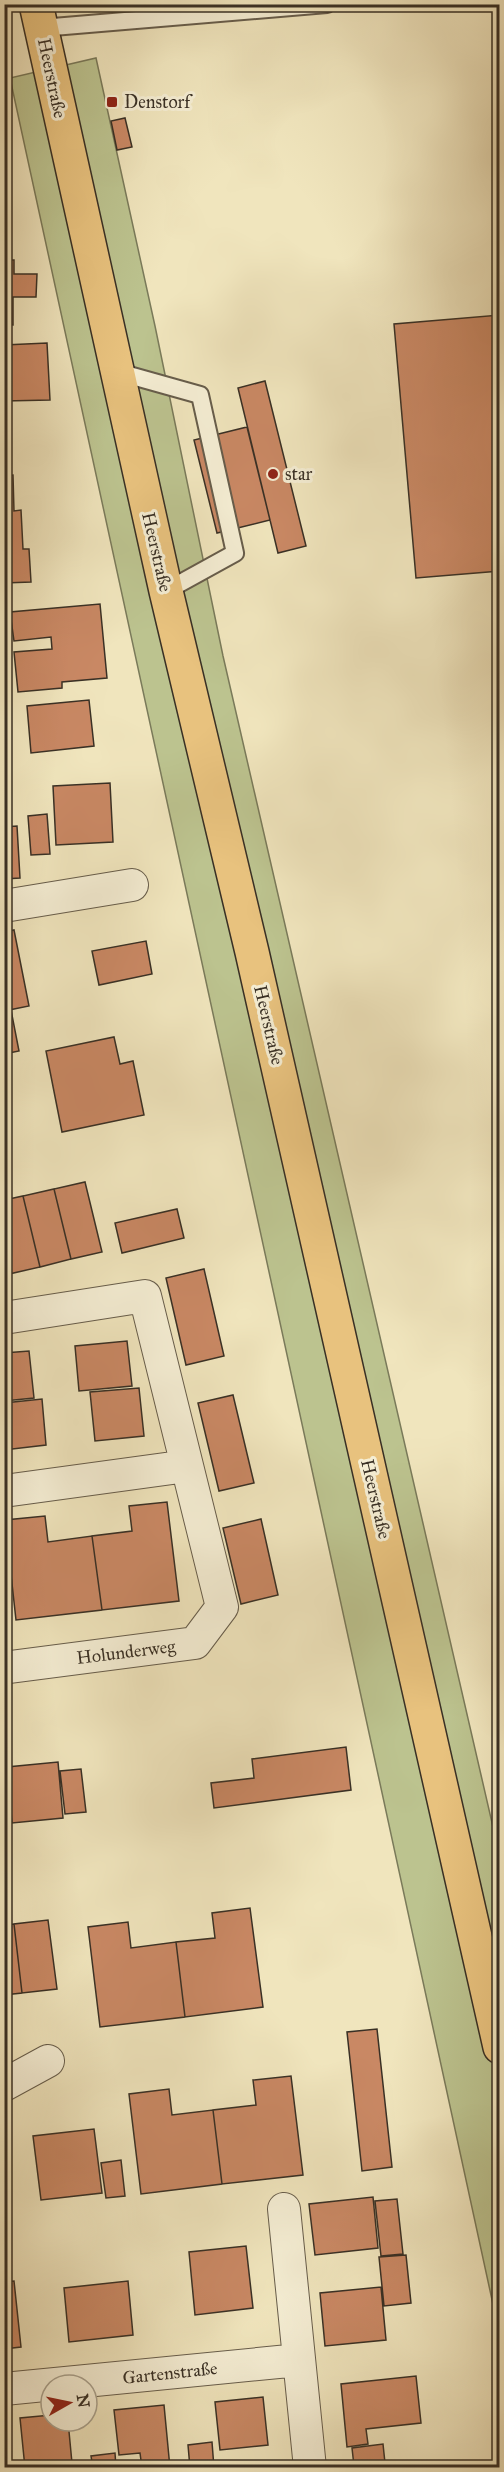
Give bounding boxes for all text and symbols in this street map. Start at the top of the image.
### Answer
street label: Heerstraße [33,36,71,120]
place label: Denstorf [124,91,193,113]
marker: Denstorf [105,95,119,109]
place label: star [285,463,313,485]
marker: star [266,467,280,481]
street label: Heerstraße [137,510,177,594]
street label: Heerstraße [249,983,289,1067]
street label: Heerstraße [356,1457,396,1541]
street label: Holunderweg [75,1635,177,1670]
street label: Gartenstraße [121,2357,219,2389]
north arrow [39,2373,99,2433]
text: N [73,2393,94,2409]

